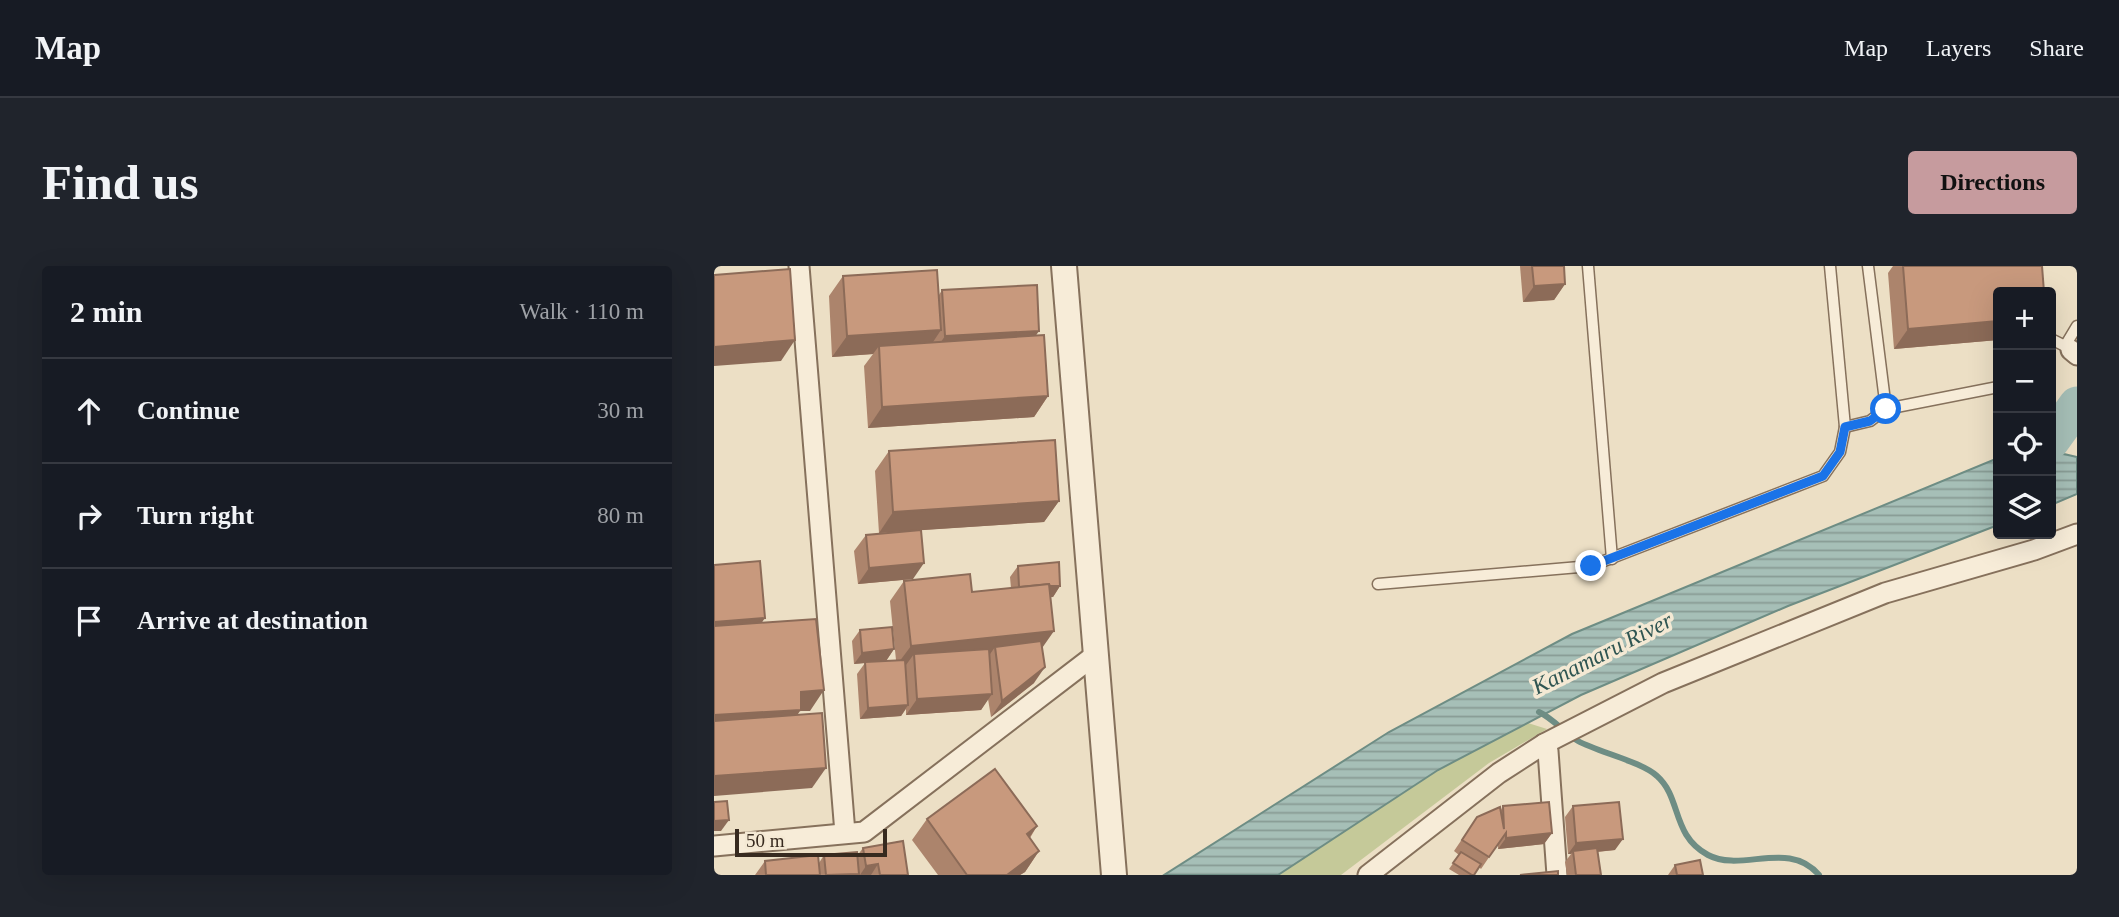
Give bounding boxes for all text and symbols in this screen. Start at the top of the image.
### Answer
text: Map [35,30,101,66]
text: Map [1844,35,1888,61]
text: Layers [1926,35,1991,61]
text: Share [2029,35,2084,61]
button: Directions [1908,151,2077,214]
text: Find us [42,155,199,210]
map controls [1993,287,2056,539]
button: + [1993,287,2056,350]
text: 2 min [70,295,143,328]
text: Walk · 110 m [520,299,644,324]
button: − [1993,350,2056,413]
icon: ahead [70,392,108,430]
route start [1870,393,1901,424]
text: Continue [137,396,240,425]
text: 30 m [597,398,644,423]
button: locate [1993,413,2056,476]
button: layers [1993,476,2056,539]
icon: right [70,497,108,535]
text: Turn right [137,501,254,530]
text: 80 m [597,503,644,528]
route end [1575,550,1606,581]
icon: arrive [70,602,108,640]
text: Arrive at destination [137,606,368,635]
water label: Kanamaru River [1527,607,1677,700]
scale bar [735,826,887,858]
text: 50 m [746,830,785,851]

